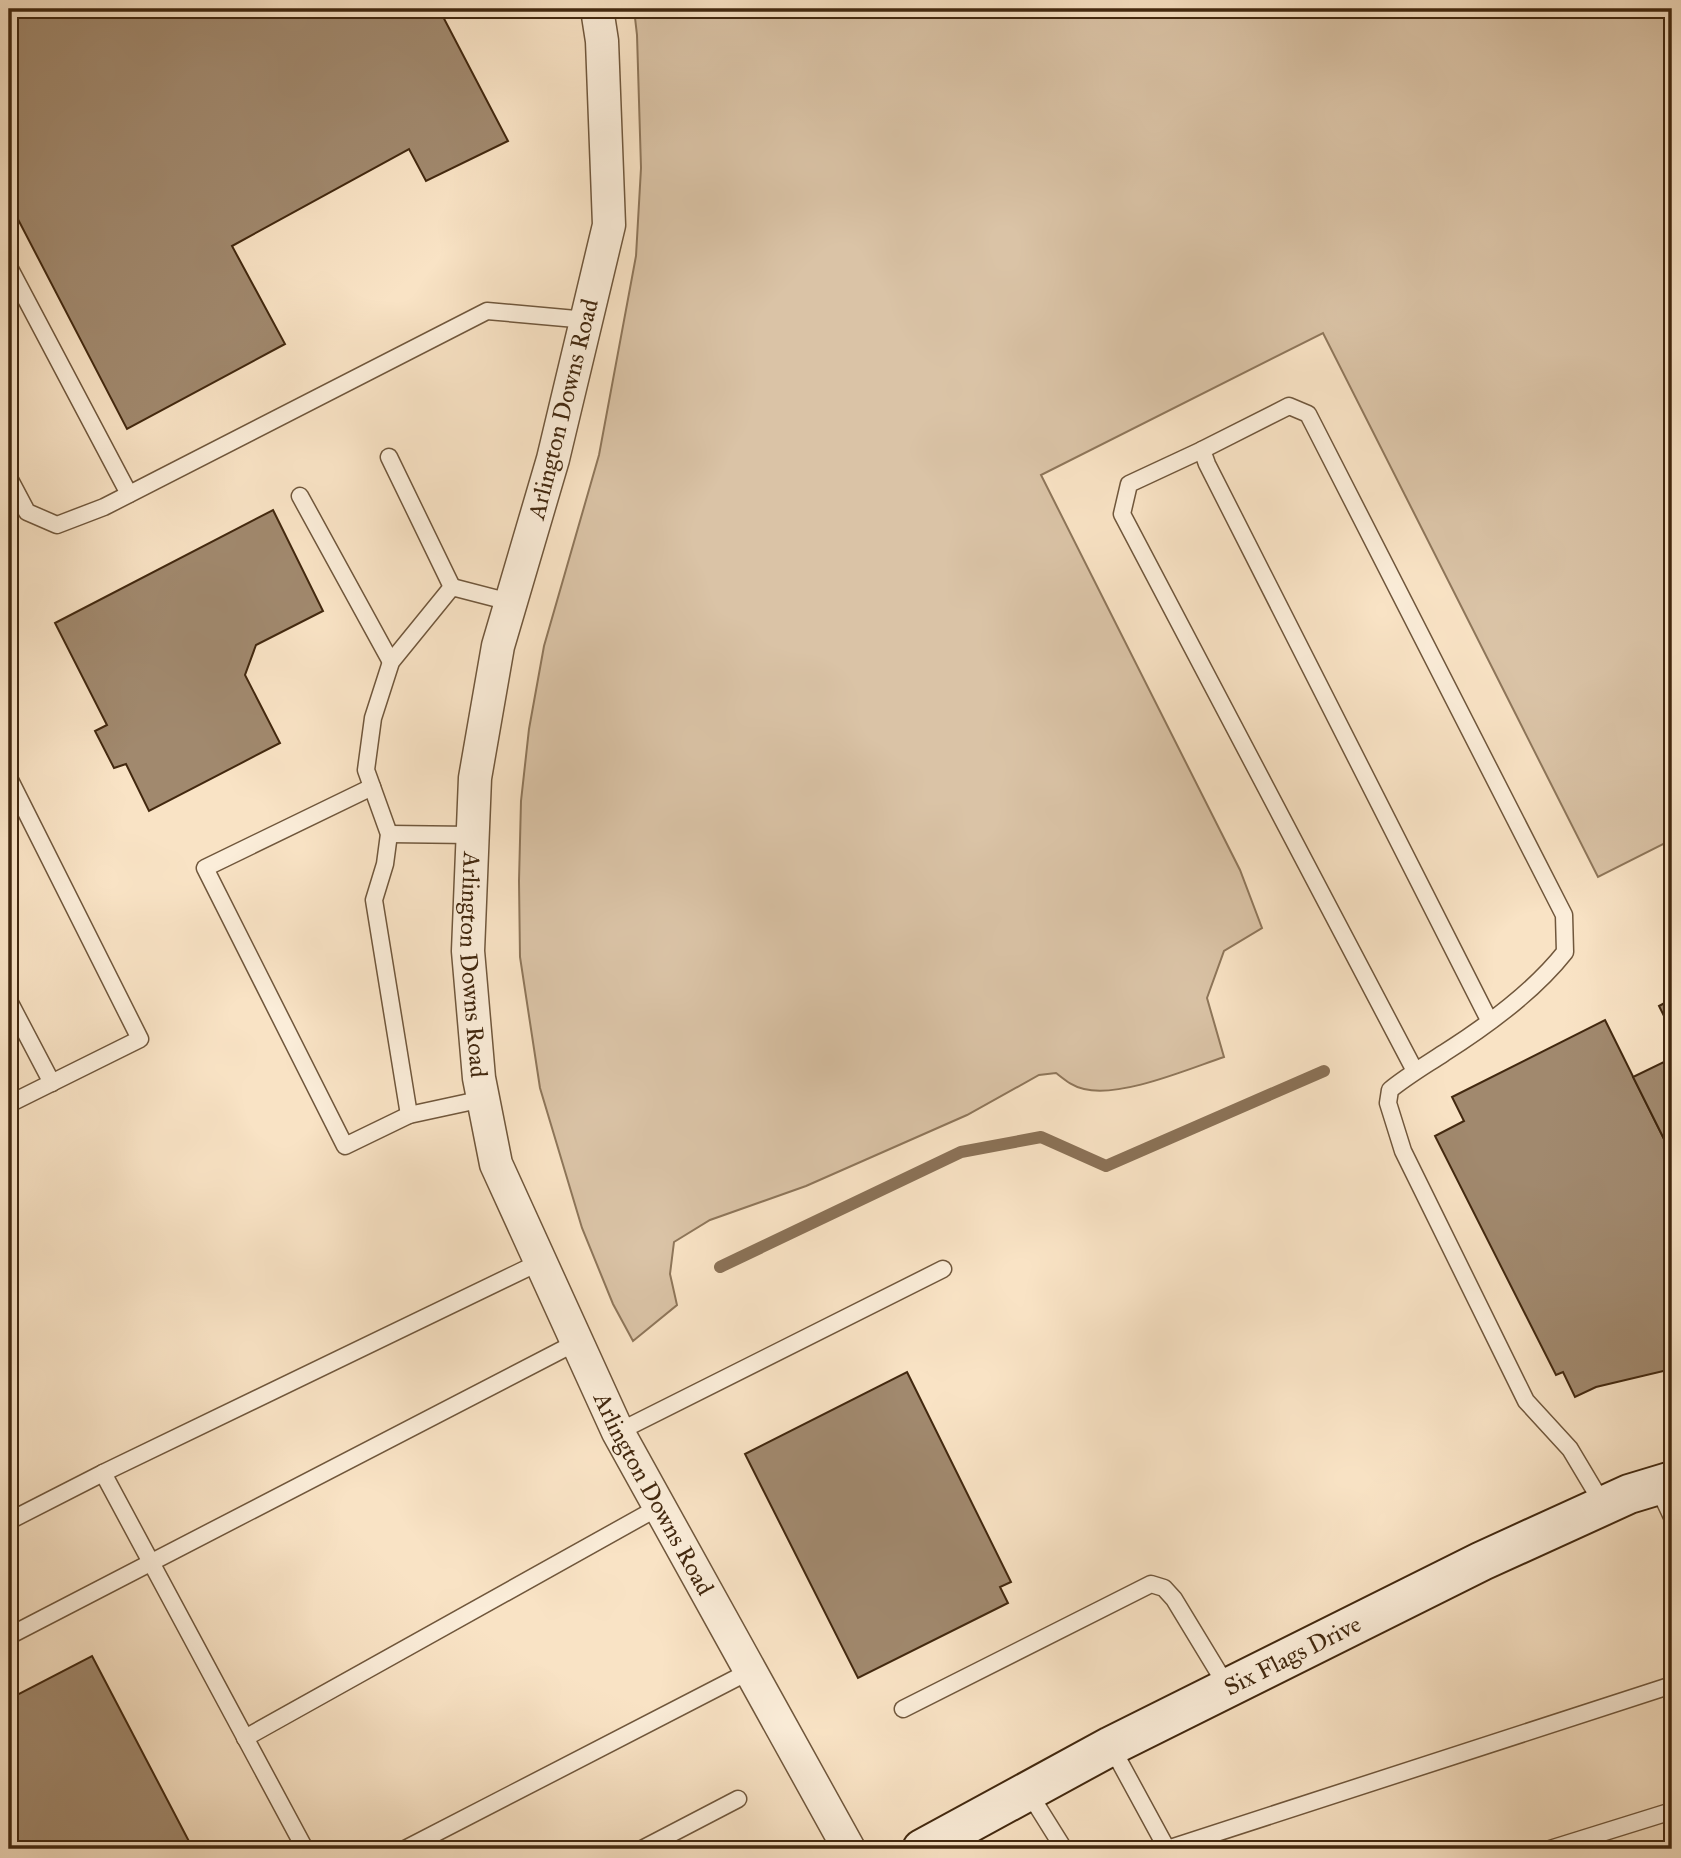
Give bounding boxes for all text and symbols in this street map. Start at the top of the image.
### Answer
street label: Arlington Downs Road [521,296,605,523]
street label: Arlington Downs Road [453,850,494,1079]
street label: Arlington Downs Road [587,1387,720,1601]
street label: Six Flags Drive [1219,1609,1366,1702]

